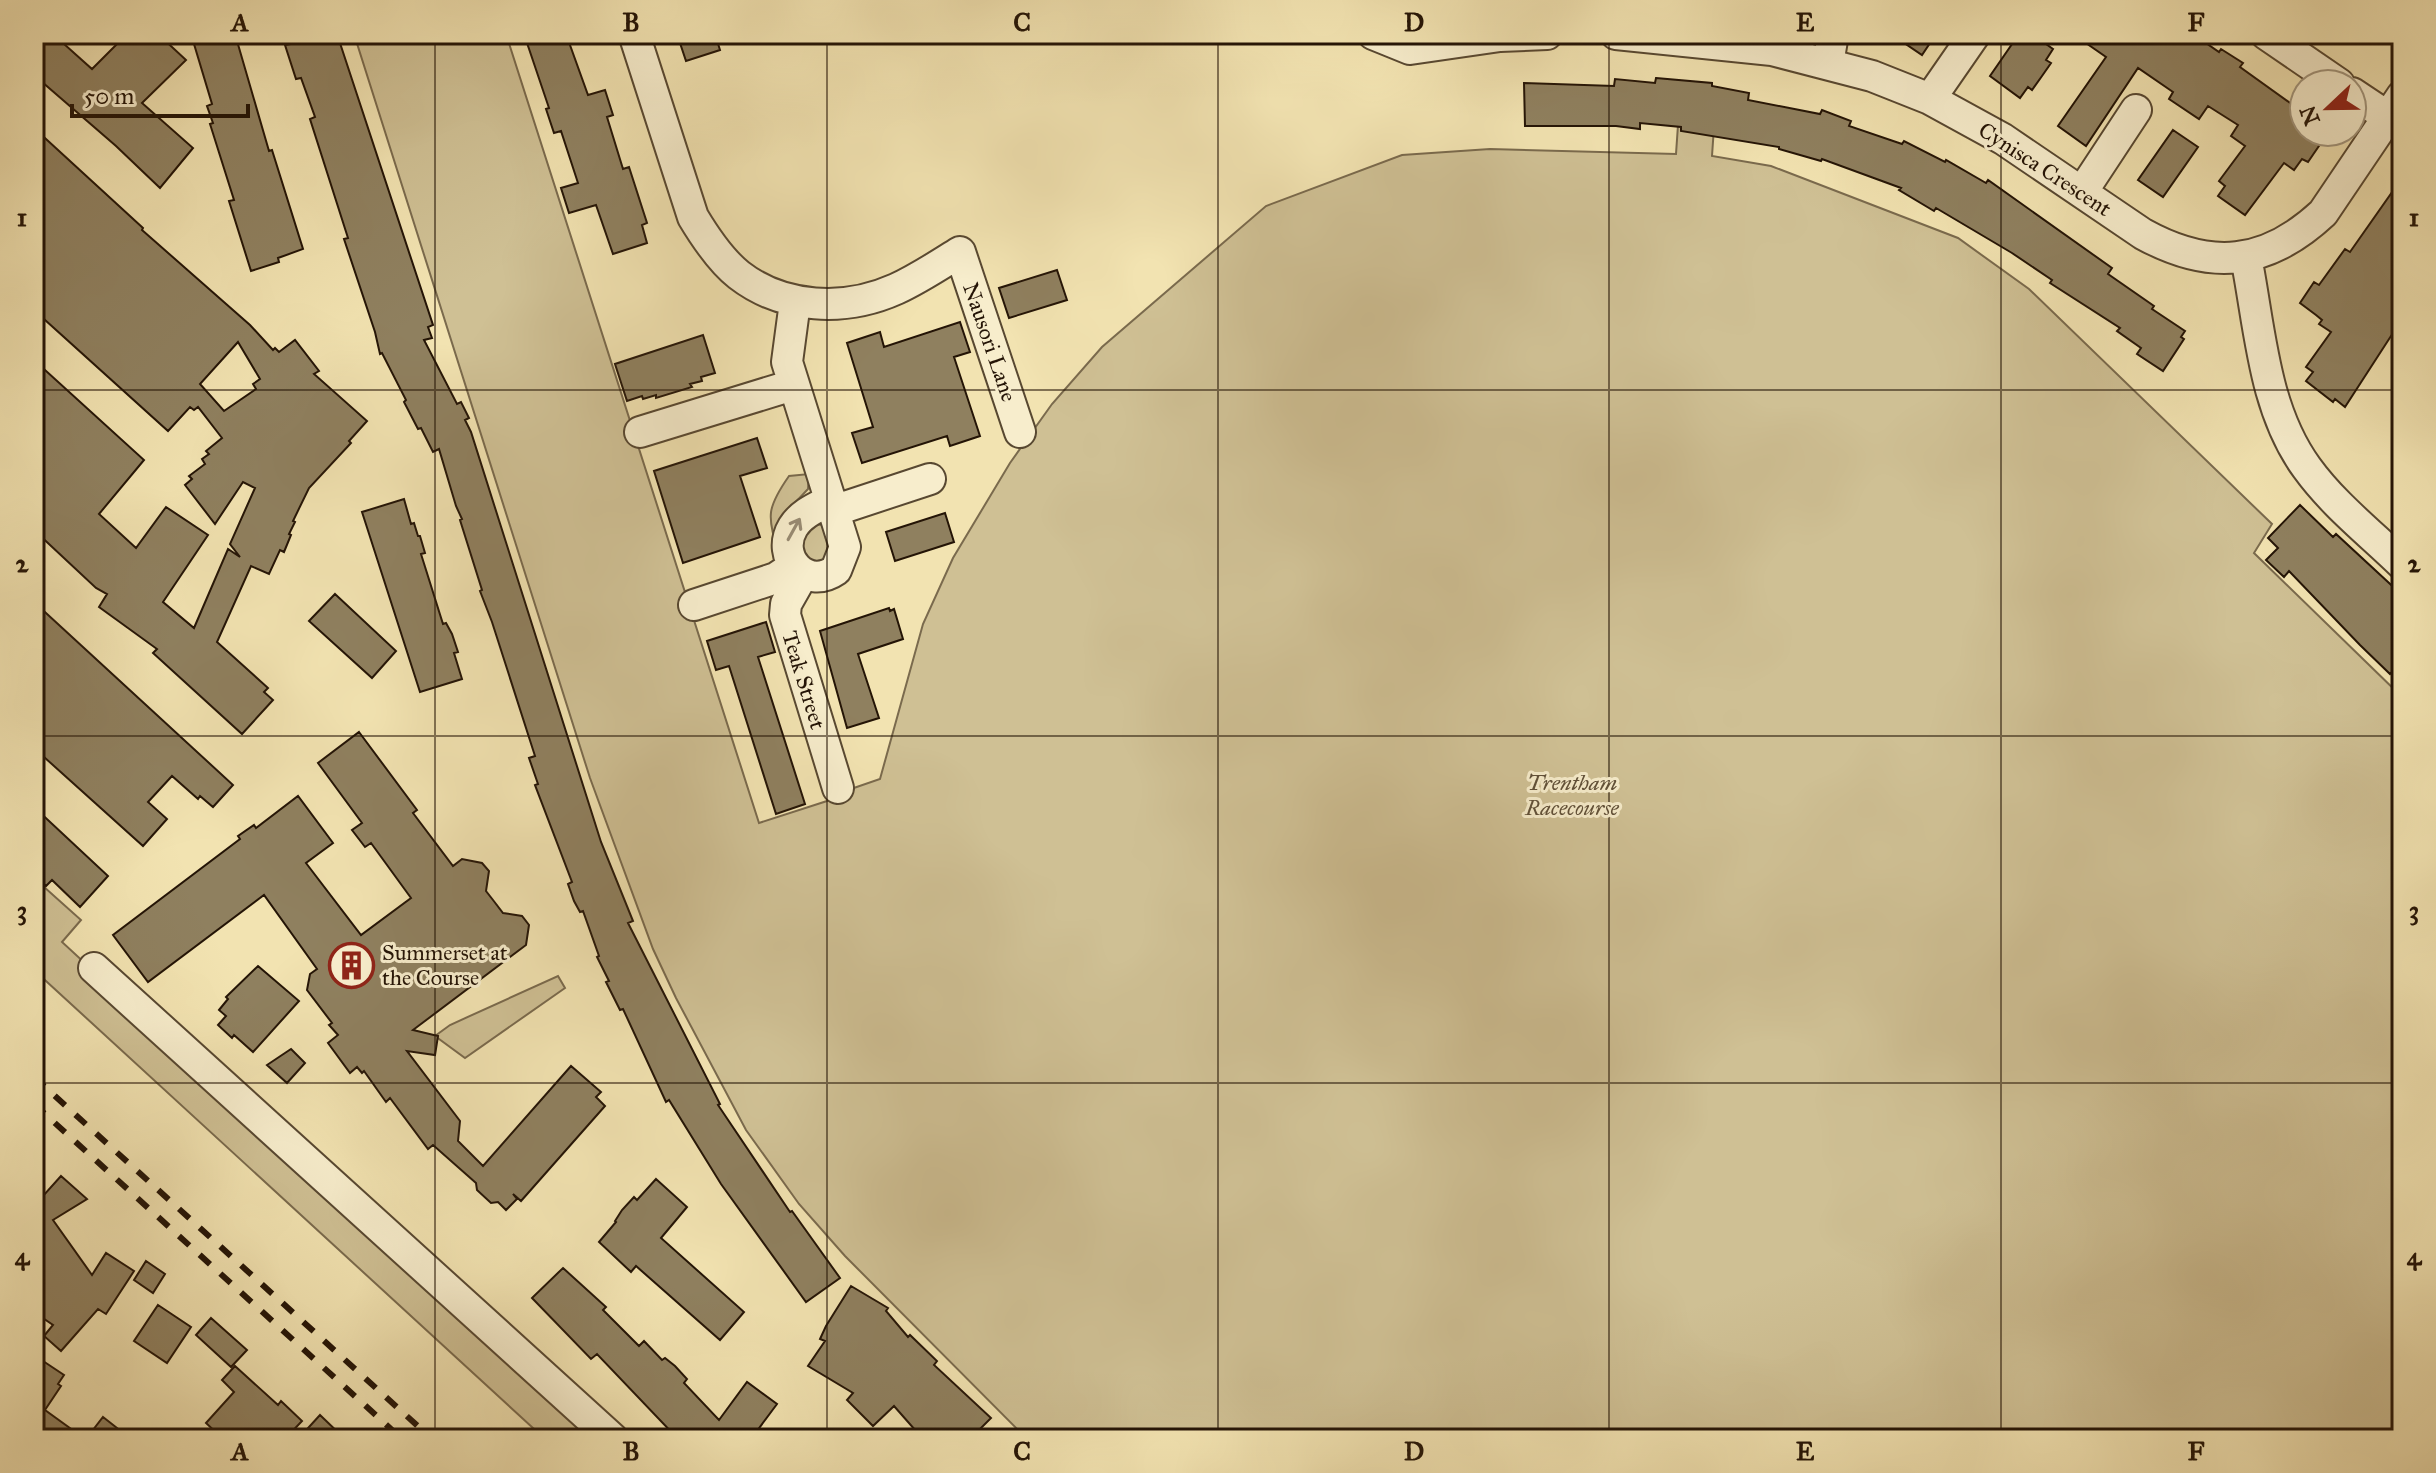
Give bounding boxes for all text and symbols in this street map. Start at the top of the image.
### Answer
text: A [229,6,249,38]
text: B [622,6,640,38]
text: C [1013,6,1031,38]
text: D [1404,6,1424,38]
text: E [1796,6,1815,38]
text: F [2188,6,2205,38]
scale bar [72,68,248,118]
north arrow [2288,68,2368,148]
text: 50 m [84,81,134,111]
text: N [2294,101,2326,129]
street label: Cynisca Crescent [1974,116,2117,222]
text: 1 [17,201,27,233]
text: 1 [2409,201,2419,233]
street label: Nausori Lane [957,279,1023,405]
one-way arrow [787,518,803,542]
text: 2 [16,547,30,579]
text: 2 [2408,547,2422,579]
street label: Teak Street [776,628,832,733]
park label: Trentham Racecourse [1524,769,1620,821]
text: 3 [17,894,27,926]
text: 3 [2409,894,2419,926]
place label: Summerset at the Course [382,939,508,991]
building icon: Summerset at the Course [327,941,375,989]
text: 4 [15,1240,31,1272]
text: 4 [2407,1240,2423,1272]
text: A [229,1435,249,1467]
text: B [622,1435,640,1467]
text: C [1013,1435,1031,1467]
text: D [1404,1435,1424,1467]
text: E [1796,1435,1815,1467]
text: F [2188,1435,2205,1467]

